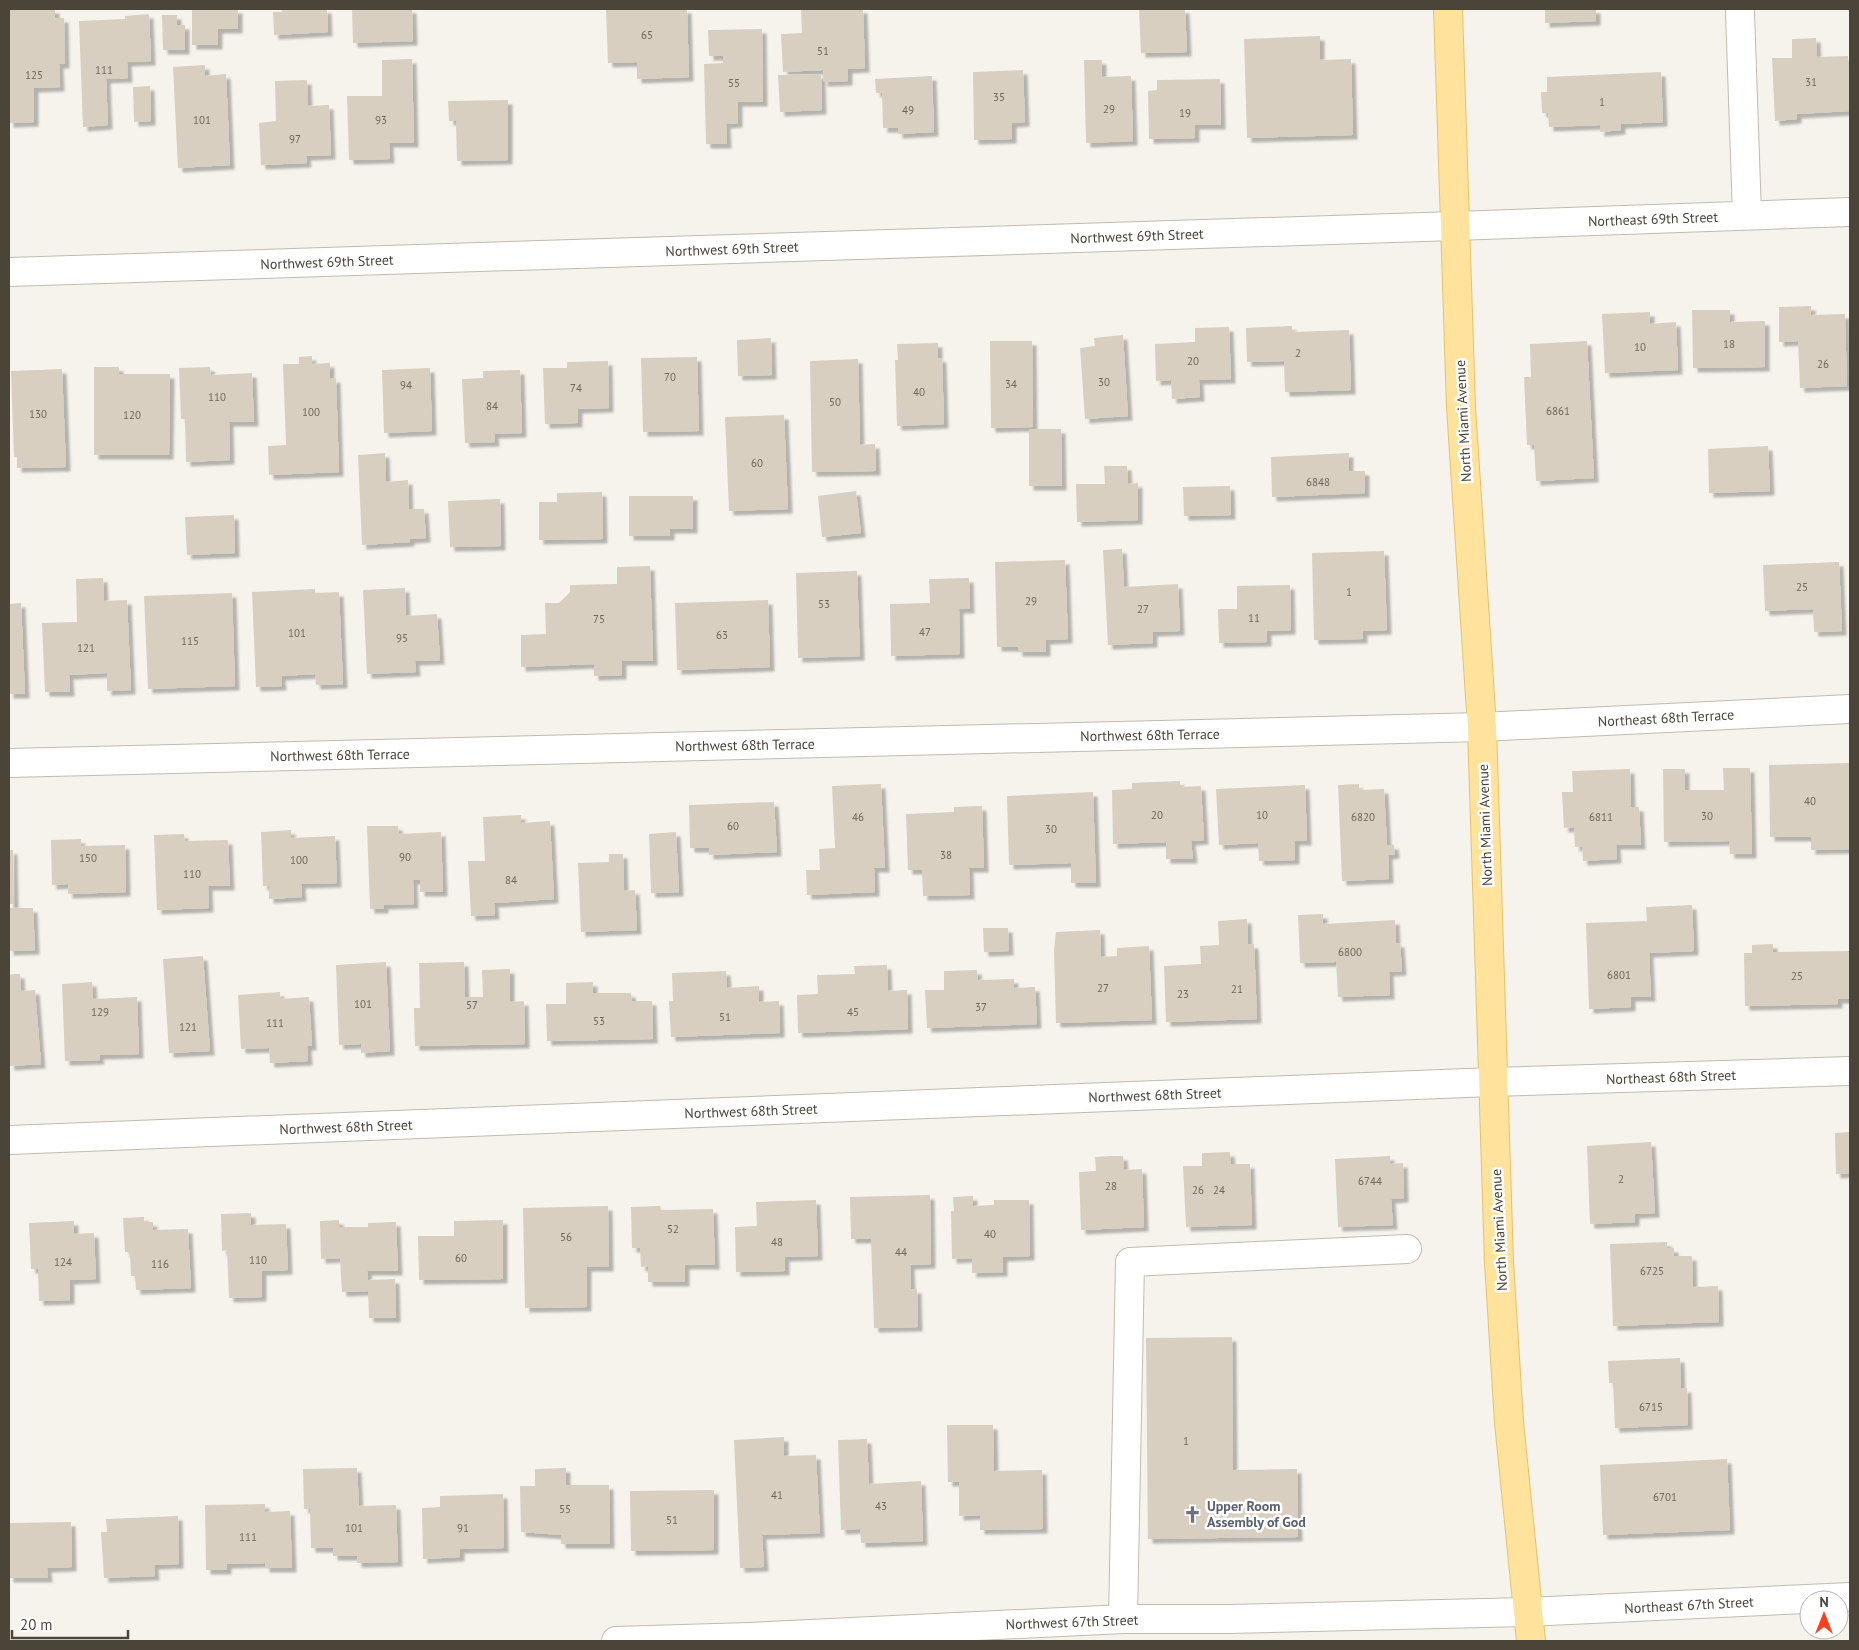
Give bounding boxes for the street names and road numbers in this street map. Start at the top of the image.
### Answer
street label: Northeast 69th Street [1588,208,1719,230]
street label: Northwest 69th Street [1070,225,1204,247]
street label: Northwest 69th Street [665,238,799,260]
street label: Northwest 69th Street [260,251,394,273]
street label: North Miami Avenue [1451,360,1475,482]
street label: Northeast 68th Terrace [1597,705,1735,731]
street label: Northwest 68th Terrace [1080,725,1220,745]
street label: Northwest 68th Terrace [675,735,815,755]
street label: Northwest 68th Terrace [270,745,410,765]
street label: North Miami Avenue [1474,764,1496,886]
street label: Northeast 68th Street [1606,1066,1737,1088]
street label: Northwest 68th Street [1088,1084,1222,1106]
street label: Northwest 68th Street [684,1100,818,1122]
street label: Northwest 68th Street [279,1116,413,1138]
street label: North Miami Avenue [1487,1169,1511,1291]
street label: Northeast 67th Street [1624,1593,1755,1617]
street label: Northwest 67th Street [1005,1611,1139,1633]

